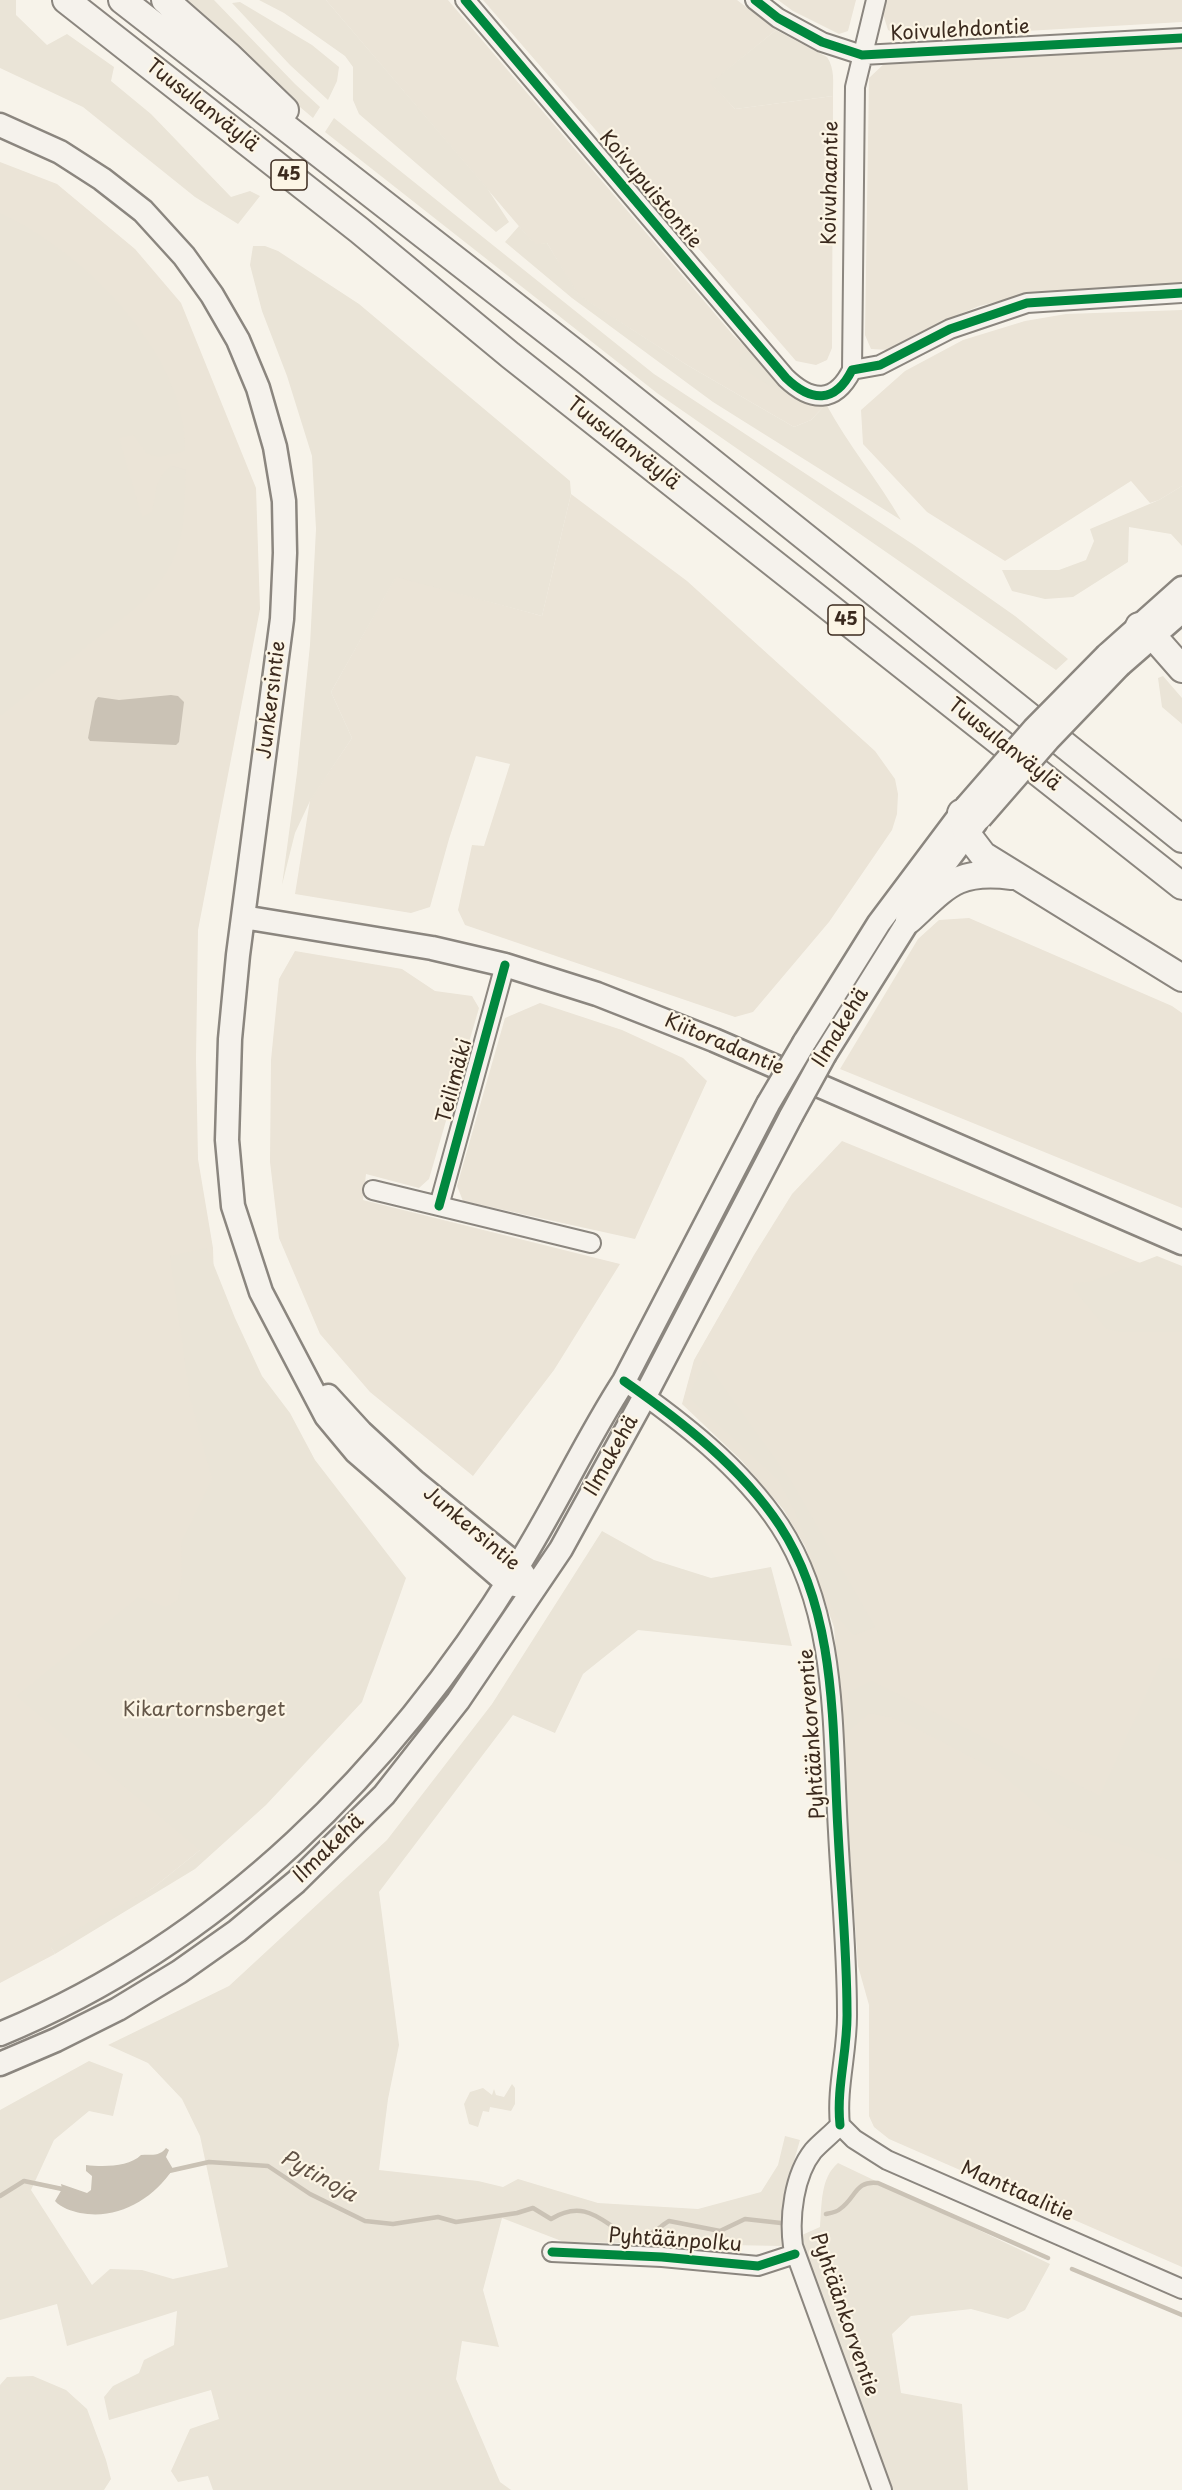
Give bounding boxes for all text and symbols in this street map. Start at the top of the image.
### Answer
street label: Koivulehdontie [890,15,1030,47]
street label: Tuusulanväylä [141,55,263,157]
street label: Koivuhaantie [818,121,844,245]
street label: Koivupuistontie [594,126,706,254]
road number: 45 [271,160,307,190]
street label: Tuusulanväylä [562,393,684,495]
road number: 45 [828,605,864,635]
street label: Junkersintie [253,640,291,760]
street label: Tuusulanväylä [943,694,1065,796]
street label: Ilmakehä [808,984,874,1072]
street label: Kiitoradantie [661,1009,787,1081]
street label: Teilimäki [432,1036,478,1126]
street label: Ilmakehä [580,1411,644,1501]
street label: Junkersintie [418,1482,524,1576]
street label: Pyhtäänkorventie [795,1648,831,1820]
park label: Kikartornsberget [123,1698,285,1722]
street label: Ilmakehä [289,1810,369,1888]
water label: Pytinoja [275,2146,361,2208]
street label: Manttaalitie [957,2156,1077,2228]
street label: Pyhtäänpolku [607,2224,743,2258]
street label: Pyhtäänkorventie [805,2230,883,2400]

